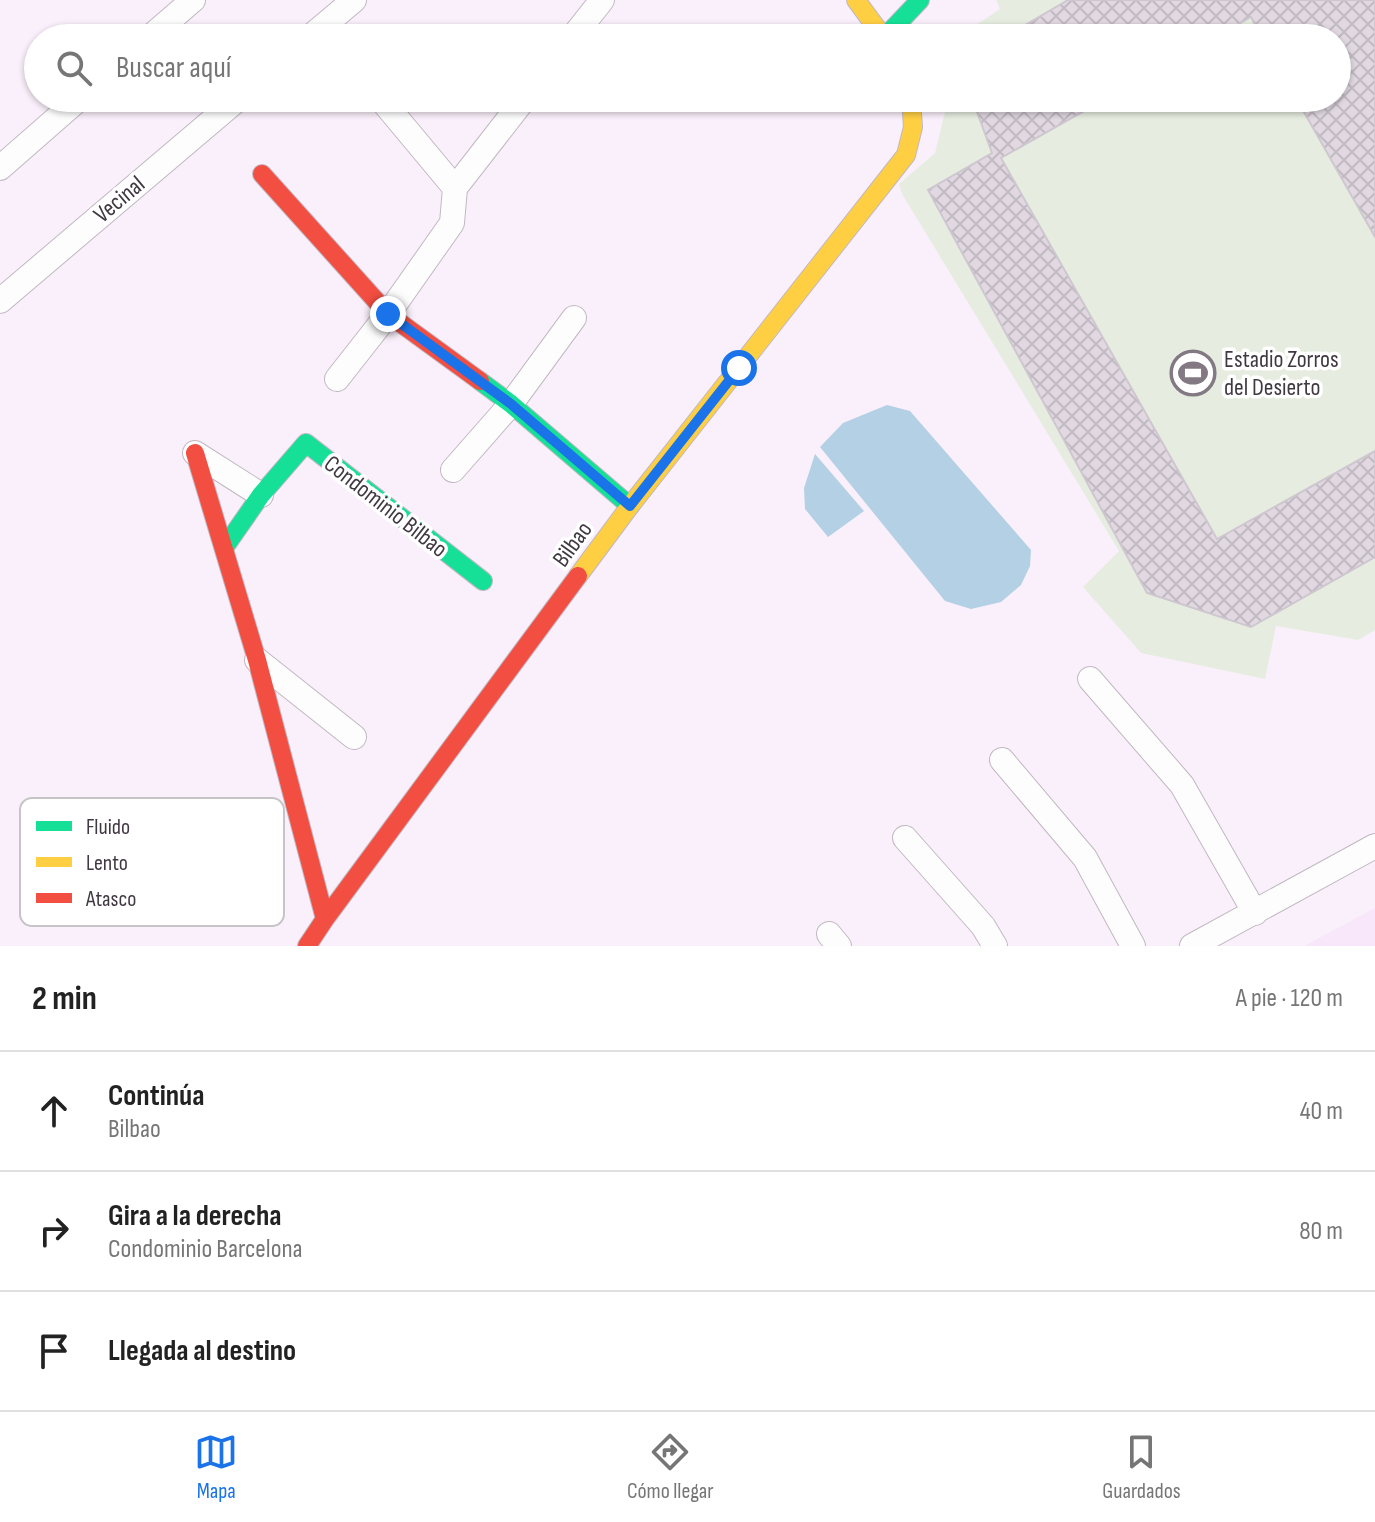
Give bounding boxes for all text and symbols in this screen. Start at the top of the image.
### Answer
search box [24,24,1351,112]
icon: search [52,46,96,90]
text: Buscar aquí [116,50,231,86]
street label: Vecinal [88,170,151,229]
route end [370,296,406,332]
place label: Estadio Zorros del Desierto [1224,345,1339,402]
sports icon: Estadio Zorros del Desierto [1169,349,1217,397]
route start [721,350,757,386]
street label: Condominio Bilbao [318,449,453,564]
street label: Bilbao [546,516,598,573]
legend [20,798,284,926]
text: Fluido [86,814,130,841]
text: Lento [86,850,128,877]
text: Atasco [85,886,136,913]
text: 2 min [32,978,97,1019]
text: A pie · 120 m [1236,983,1343,1014]
text: Continúa [108,1078,204,1114]
icon: ahead [32,1089,76,1133]
text: 40 m [1300,1096,1343,1127]
text: Bilbao [108,1114,161,1145]
text: Gira a la derecha [108,1198,282,1234]
icon: right [32,1209,76,1253]
text: 80 m [1299,1216,1343,1247]
text: Condominio Barcelona [108,1234,303,1265]
icon: arrive [32,1329,76,1373]
text: Llegada al destino [108,1333,296,1369]
tab: Mapa [194,1430,238,1505]
tab: Cómo llegar [627,1430,714,1505]
tab: Guardados [1102,1430,1181,1505]

